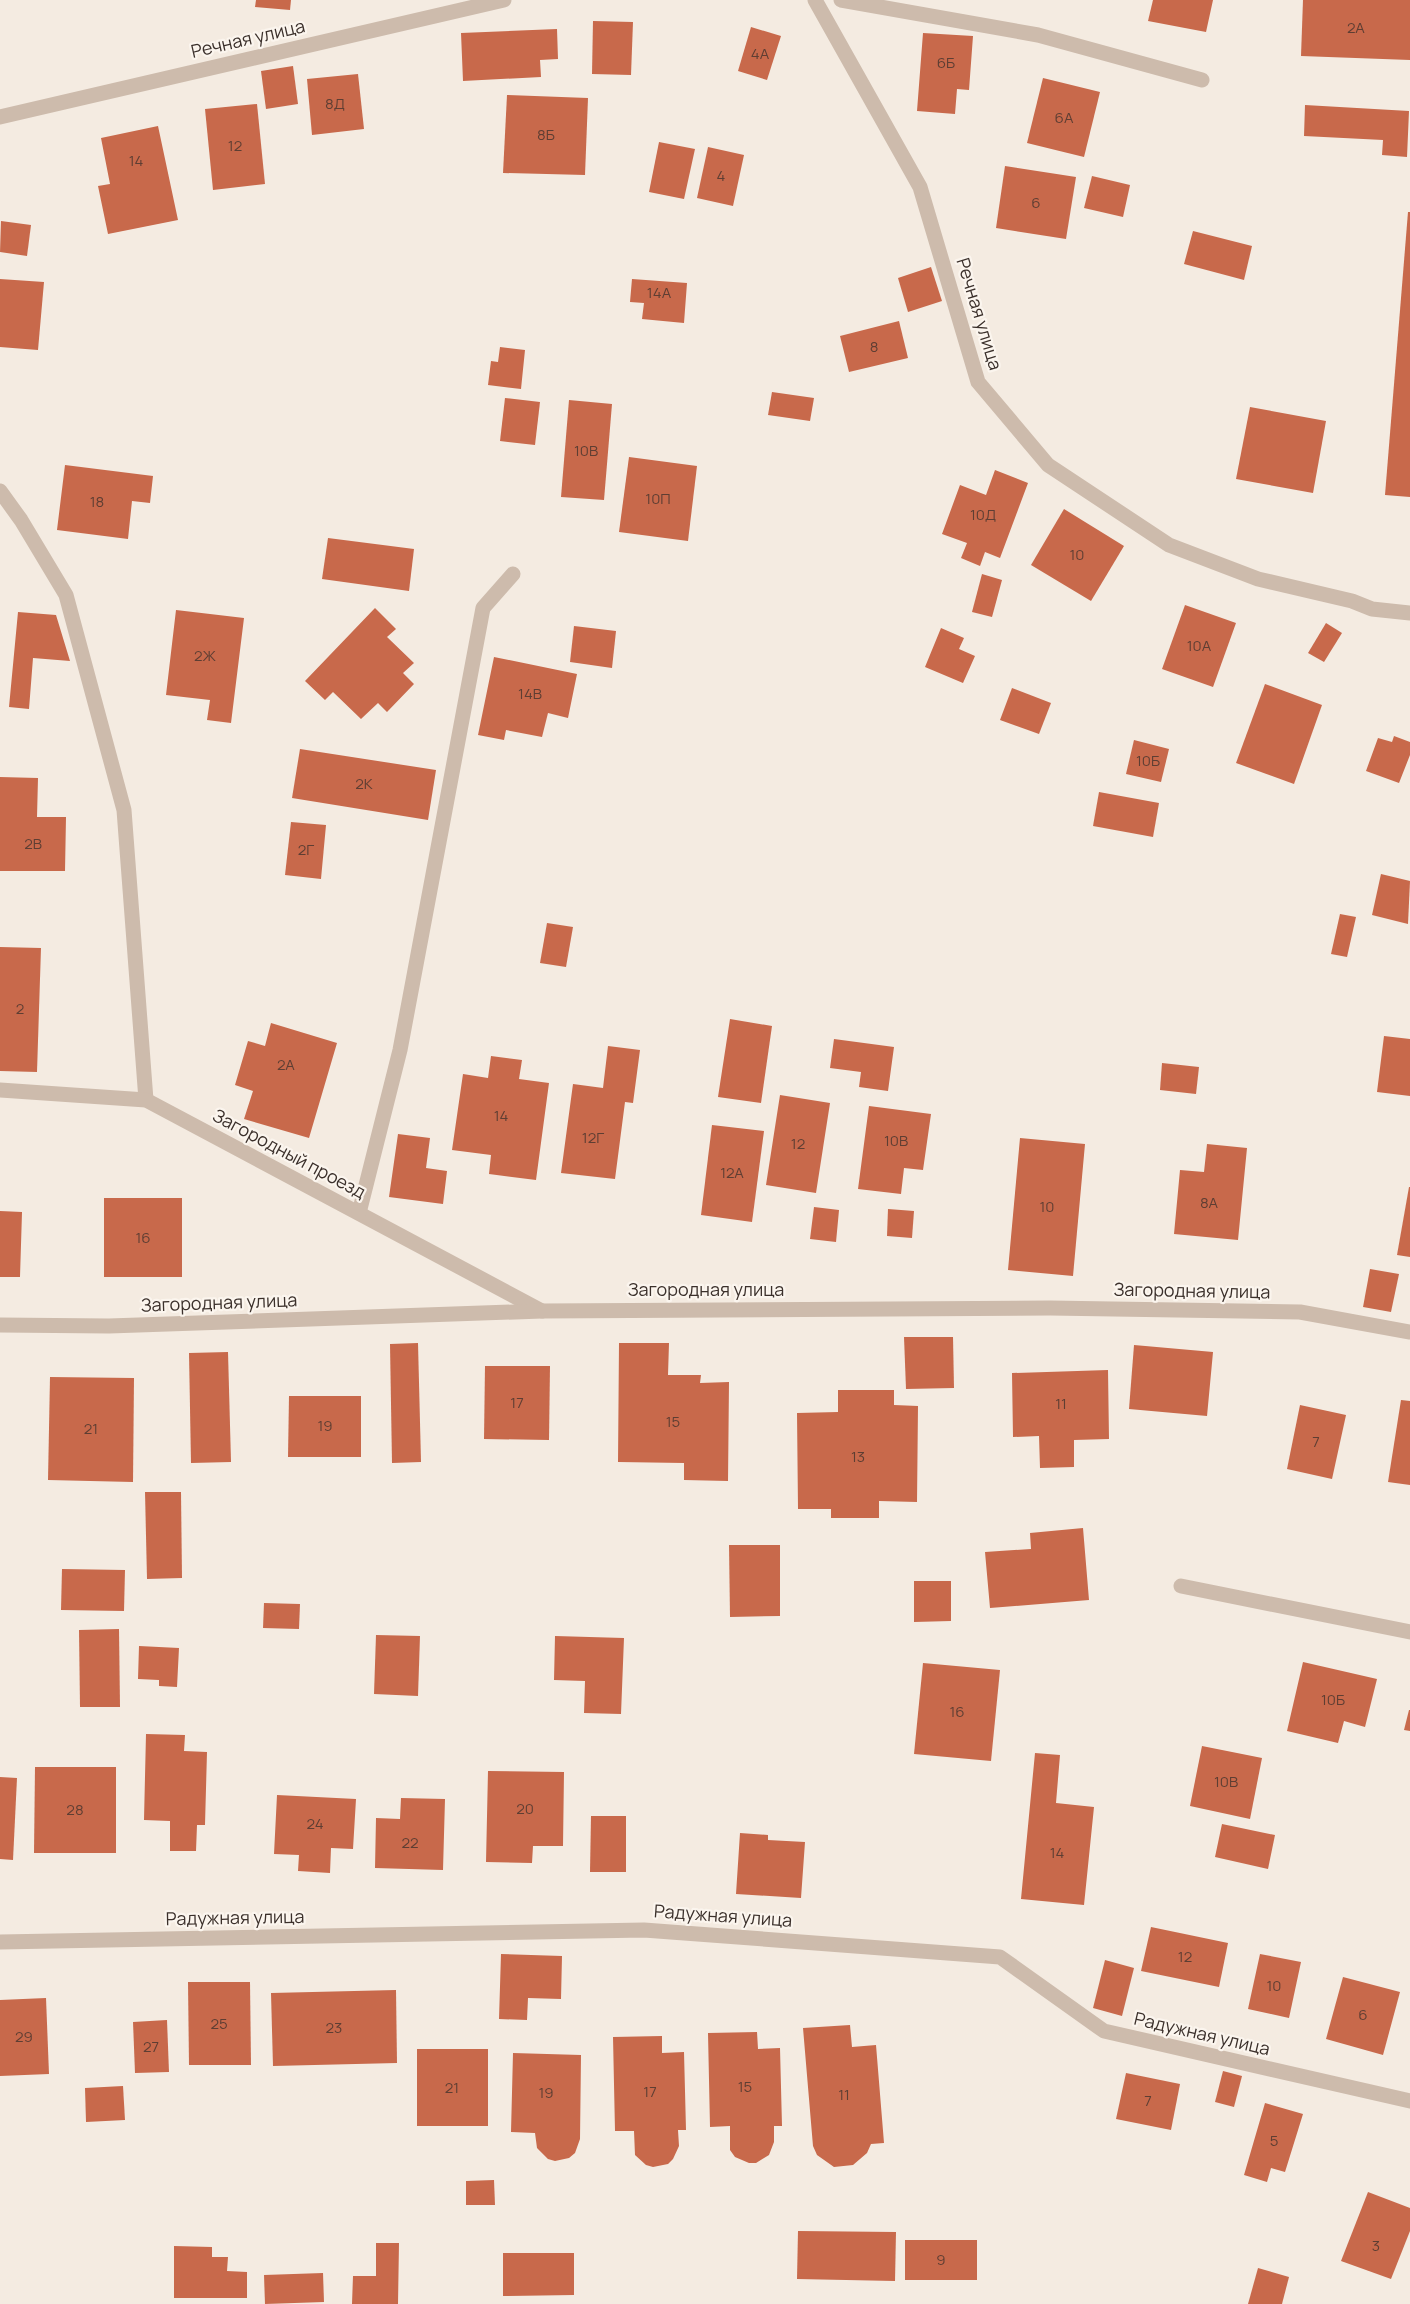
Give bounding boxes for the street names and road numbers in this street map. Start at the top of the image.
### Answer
street label: Речная улица [188,13,307,63]
street label: Речная улица [951,255,1008,373]
street label: Загородный проезд [209,1103,370,1204]
street label: Загородная улица [628,1277,784,1301]
street label: Загородная улица [1113,1277,1271,1303]
street label: Загородная улица [140,1287,298,1317]
street label: Радужная улица [653,1898,793,1932]
street label: Радужная улица [165,1904,305,1930]
street label: Радужная улица [1132,2006,1273,2060]

